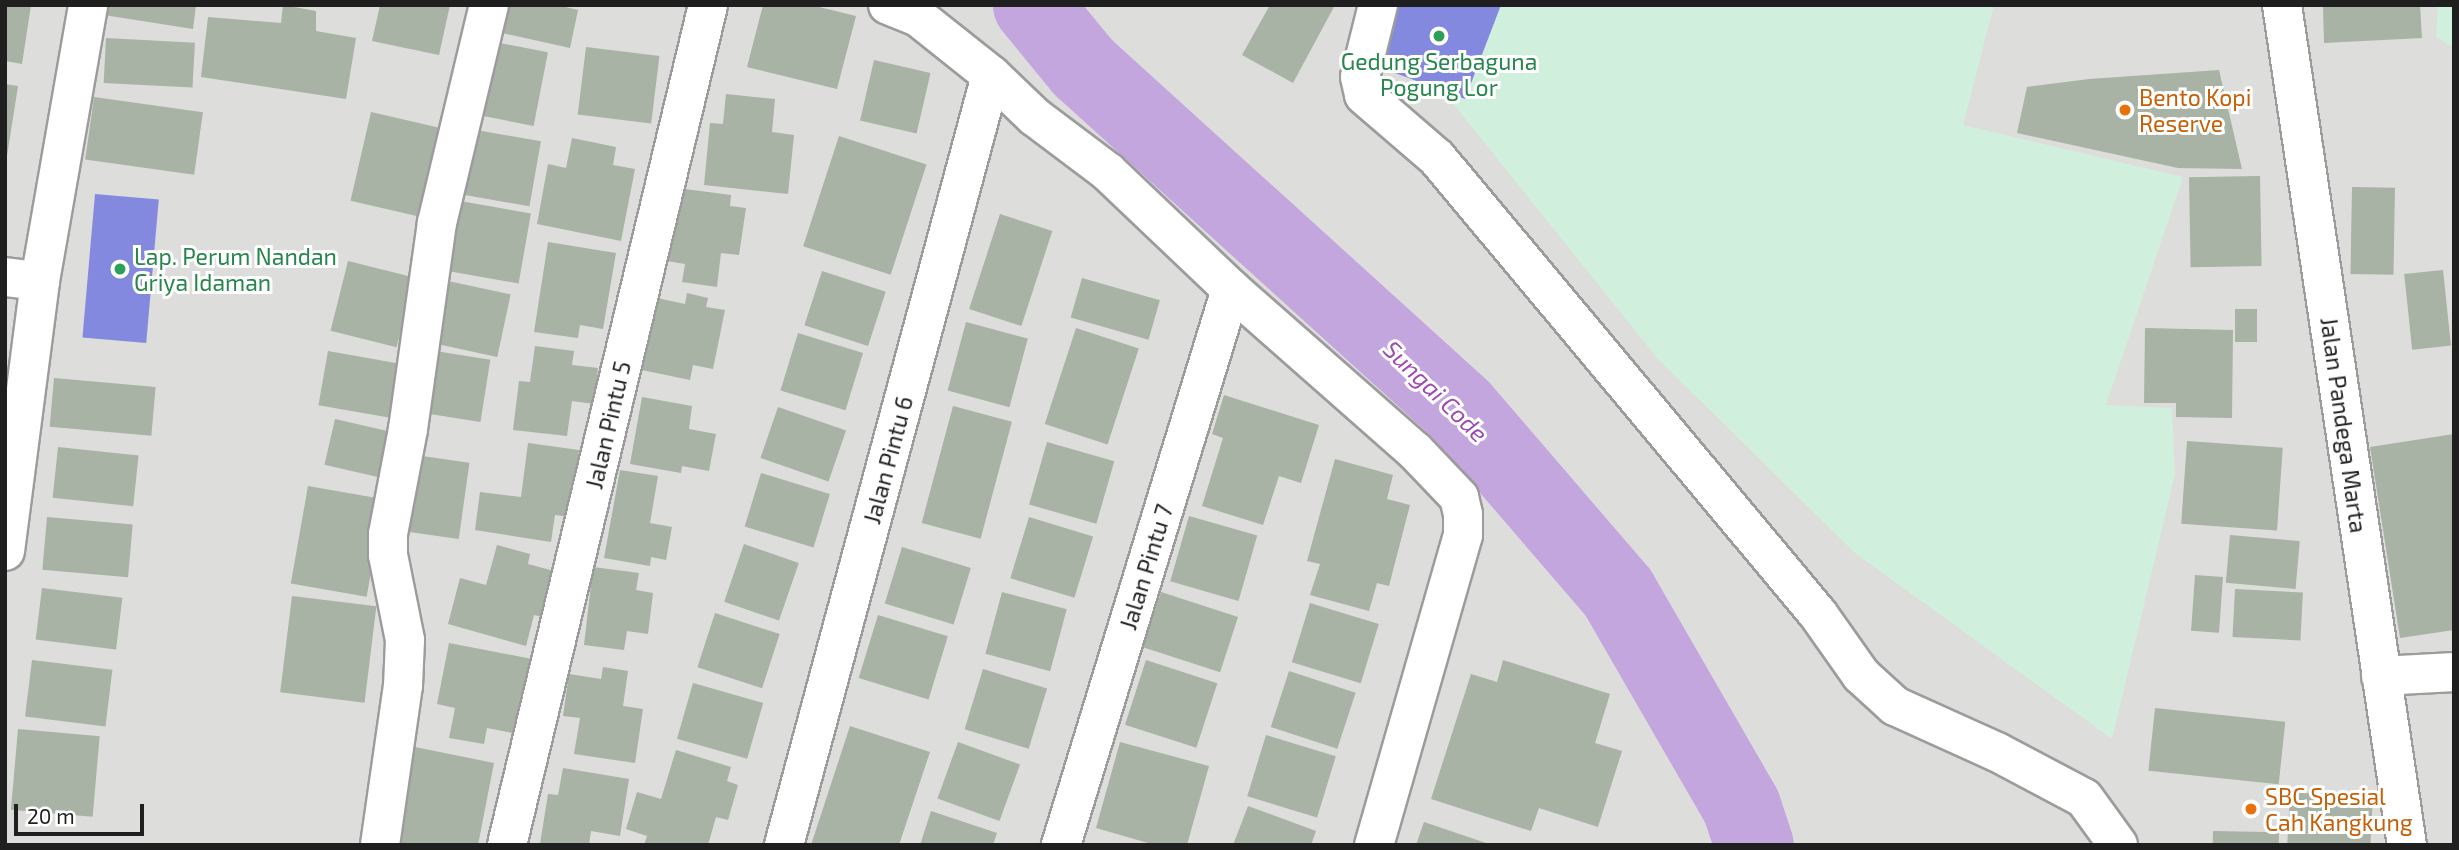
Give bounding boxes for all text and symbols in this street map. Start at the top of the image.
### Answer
marker: Gedung Serbaguna Pogung Lor [1431,28,1447,44]
place label: Gedung Serbaguna Pogung Lor [1341,47,1537,101]
place label: Bento Kopi Reserve [2139,83,2251,137]
marker: Bento Kopi Reserve [2117,102,2133,118]
place label: Lap. Perum Nandan Griya Idaman [134,242,337,296]
marker: Lap. Perum Nandan Griya Idaman [112,261,128,277]
street label: Jalan Pandega Marta [2315,315,2373,535]
water label: Sungai Code [1378,334,1494,448]
street label: Jalan Pintu 5 [580,358,636,492]
street label: Jalan Pintu 6 [858,393,918,527]
street label: Jalan Pintu 7 [1114,501,1178,633]
place label: SBC Spesial Cah Kangkung [2265,782,2413,836]
scale bar [18,790,147,834]
marker: SBC Spesial Cah Kangkung [2243,801,2259,817]
text: 20 m [27,803,75,828]

